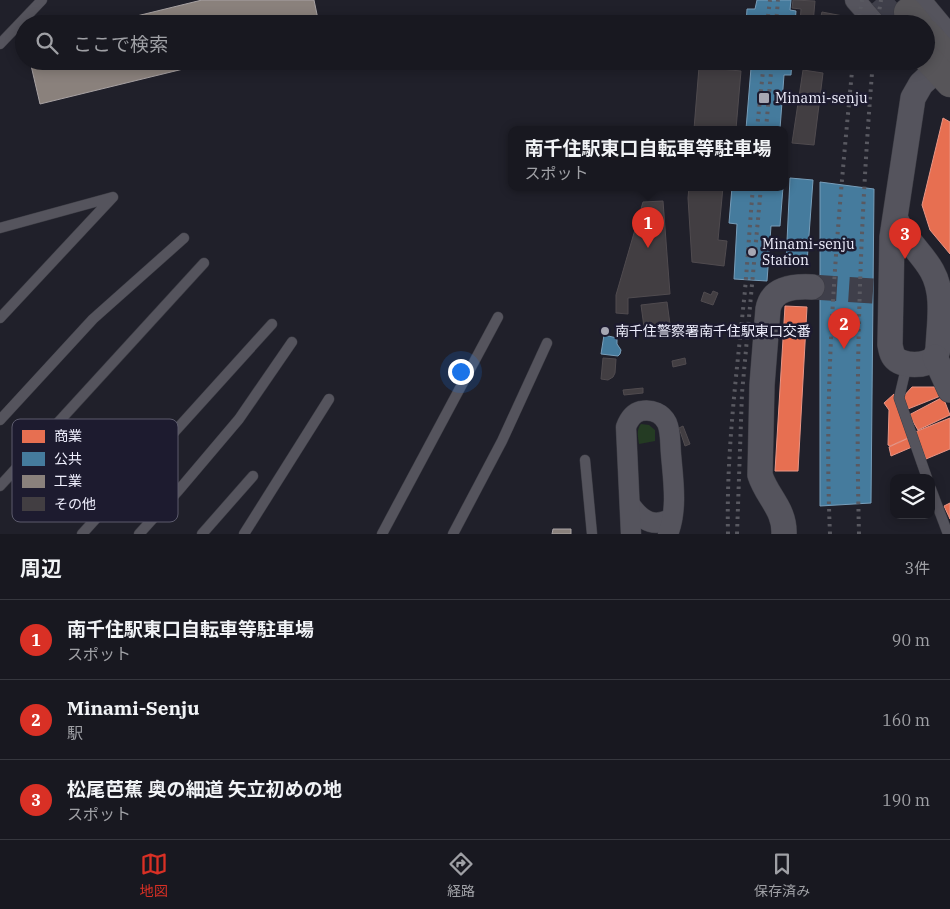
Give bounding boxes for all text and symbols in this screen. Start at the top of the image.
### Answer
search box [15,15,935,70]
icon: search [33,29,61,57]
text: ここで検索 [73,32,168,56]
place label: Minami-senju [775,89,868,107]
marker: Minami-senju [757,91,771,105]
popup [508,126,788,191]
text: 南千住駅東口自転車等駐車場 [524,136,772,160]
text: スポット [524,163,589,183]
pin: 1 [632,207,664,248]
pin: 3 [889,218,921,259]
place label: Minami-senju Station [762,235,855,269]
marker: Minami-senju Station [746,246,758,258]
pin: 2 [828,308,860,349]
place label: 南千住警察署南千住駅東口交番 [615,322,811,340]
marker: 南千住警察署南千住駅東口交番 [599,325,611,337]
your location [448,359,474,385]
legend [12,419,178,522]
text: 商業 [54,427,82,445]
text: 公共 [54,450,82,468]
text: 工業 [54,472,82,490]
map controls [890,474,935,519]
button: layers [890,474,935,519]
text: その他 [54,495,96,513]
text: 周辺 [20,554,62,582]
text: 3件 [904,558,930,578]
text: 南千住駅東口自転車等駐車場 [67,617,314,641]
text: 1 [31,630,41,650]
text: 90 m [892,630,930,650]
text: スポット [67,644,131,664]
text: Minami-Senju [67,696,200,720]
text: 2 [31,710,41,730]
text: 160 m [882,710,930,730]
text: 駅 [67,723,83,743]
text: 松尾芭蕉 奥の細道 矢立初めの地 [67,777,342,801]
text: 3 [31,790,41,810]
text: 190 m [882,790,930,810]
text: スポット [67,804,131,824]
tab: 地図 [140,850,168,900]
tab: 経路 [447,850,475,900]
tab: 保存済み [754,850,810,900]

